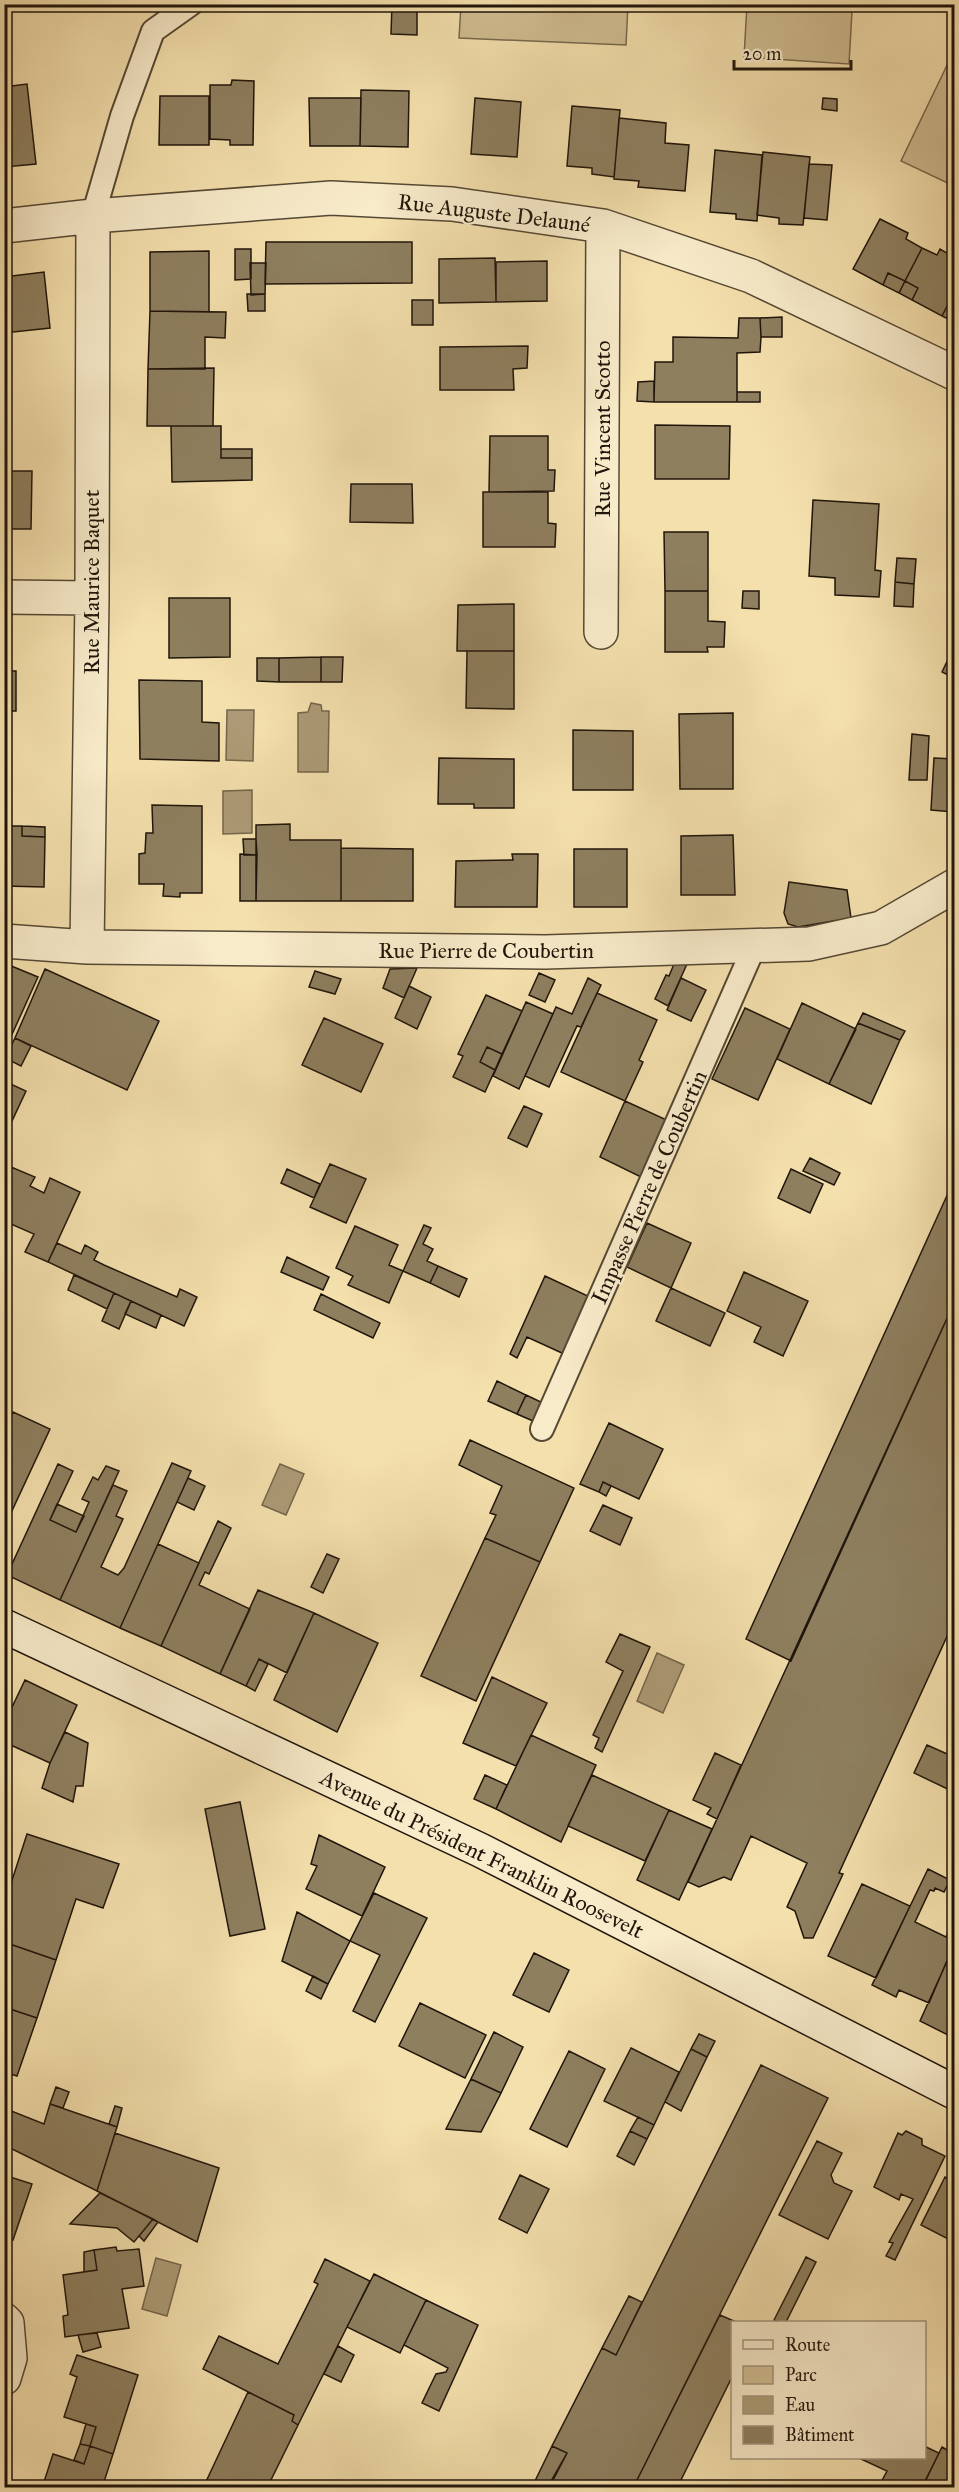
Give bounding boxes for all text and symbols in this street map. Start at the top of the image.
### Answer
scale bar [734,33,851,71]
text: 20 m [743,43,781,65]
street label: Rue Auguste Delauné [396,188,593,238]
street label: Rue Vincent Scotto [589,341,616,517]
street label: Rue Maurice Baquet [78,489,105,675]
street label: Rue Pierre de Coubertin [378,937,594,964]
street label: Impasse Pierre de Coubertin [585,1066,713,1308]
street label: Avenue du Président Franklin Roosevelt [315,1763,648,1944]
legend [731,2321,926,2459]
text: Route [785,2334,830,2356]
text: Parc [785,2364,817,2386]
text: Eau [785,2394,815,2416]
text: Bâtiment [785,2424,855,2446]

